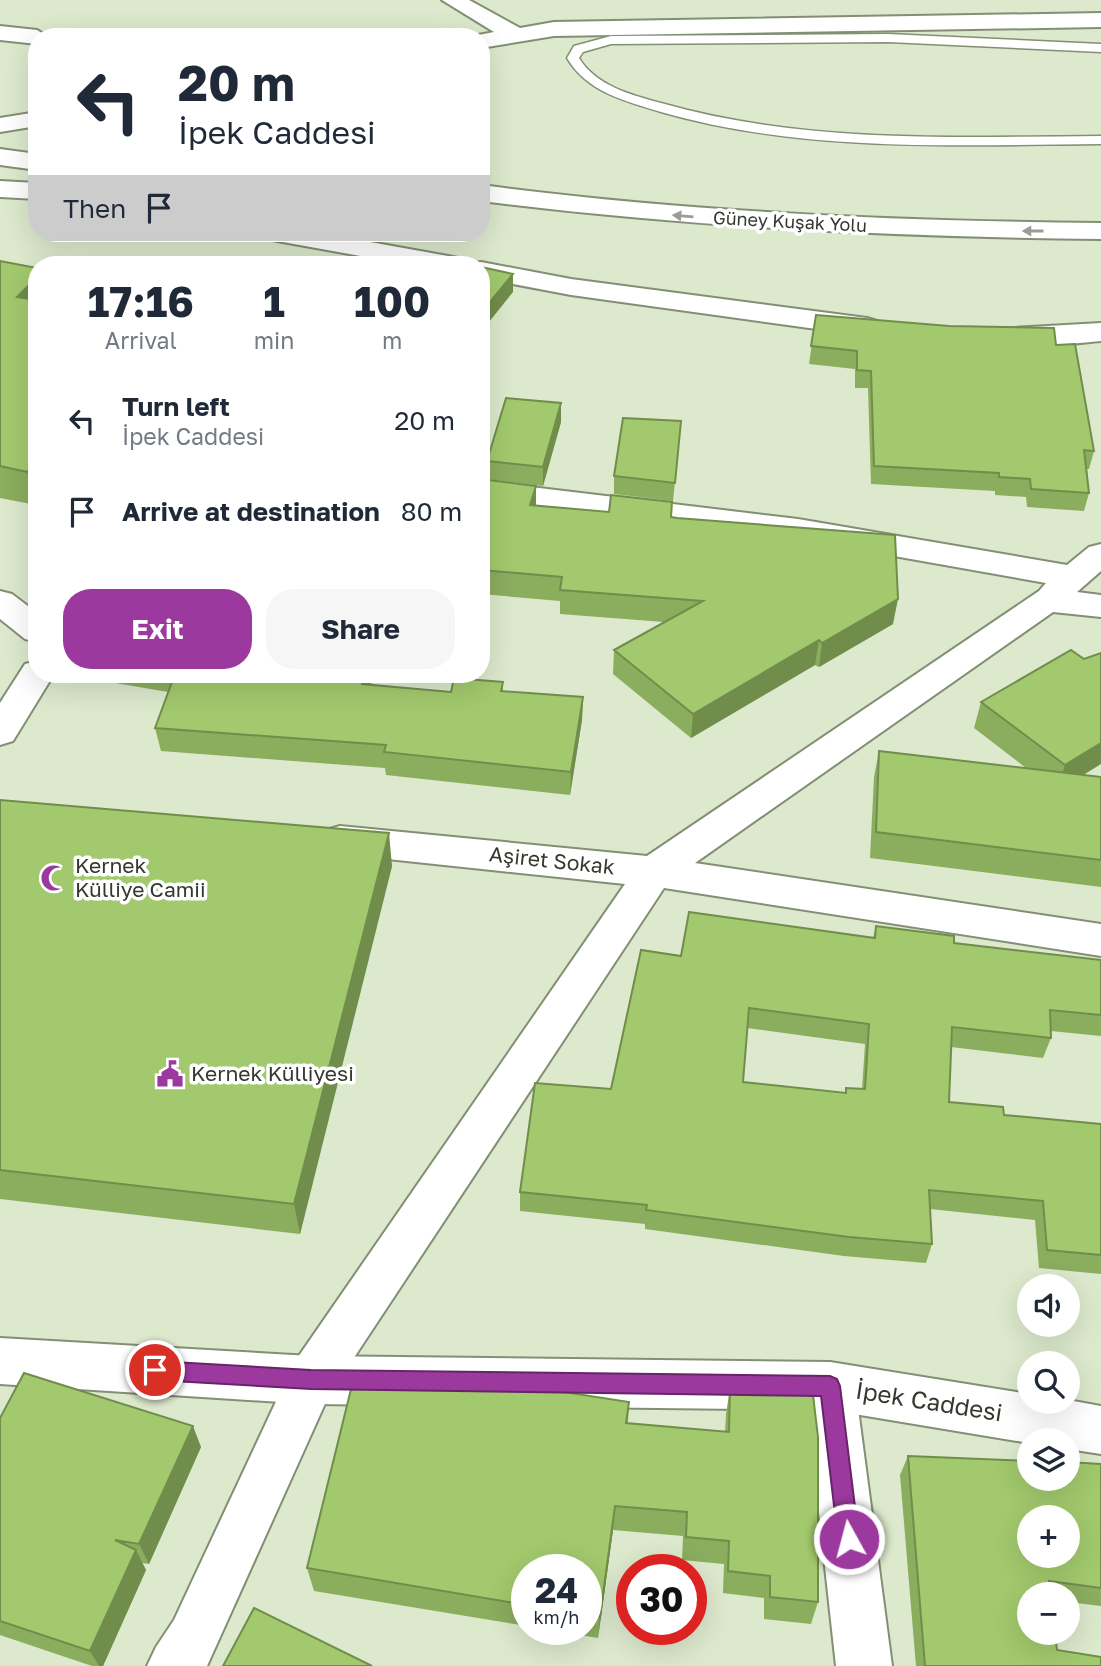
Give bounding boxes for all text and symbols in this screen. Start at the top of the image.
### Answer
text: 20 m [178,53,295,112]
icon: left [63,56,154,147]
text: İpek Caddesi [178,113,376,151]
icon: arrive [140,189,178,227]
text: Then [63,193,126,224]
street label: Güney Kuşak Yolu [712,206,868,236]
one-way arrow [672,210,694,221]
one-way arrow [1022,225,1044,237]
text: 17:16 [88,276,194,326]
text: 1 [263,276,285,326]
text: 100 [354,276,430,326]
text: Arrival [105,326,177,354]
text: min [254,326,294,354]
text: m [382,326,402,354]
text: Turn left [122,391,230,422]
icon: left [63,402,101,440]
text: 20 m [394,405,455,436]
text: İpek Caddesi [122,422,264,450]
icon: arrive [63,493,101,531]
text: Arrive at destination [122,496,380,527]
text: 80 m [401,496,462,527]
button: Exit [63,589,252,669]
button: Share [266,589,455,669]
street label: Aşiret Sokak [488,840,616,880]
place label: Kernek Külliye Camii [75,852,206,902]
mosque icon: Kernek Külliye Camii [39,863,69,893]
public building icon: Kernek Külliyesi [155,1059,185,1089]
place label: Kernek Külliyesi [191,1060,354,1086]
map controls [1017,1274,1080,1645]
button: sound [1017,1274,1080,1337]
pin [125,1340,185,1400]
icon: arrive [136,1351,174,1389]
button: search [1017,1351,1080,1414]
street label: İpek Caddesi [854,1375,1005,1426]
button: layers [1017,1428,1080,1491]
position arrow [812,1502,886,1576]
button: + [1017,1505,1080,1568]
speed limit sign: 30 [616,1554,707,1645]
text: 24 [535,1569,578,1611]
button: − [1017,1582,1080,1645]
text: km/h [534,1606,579,1628]

